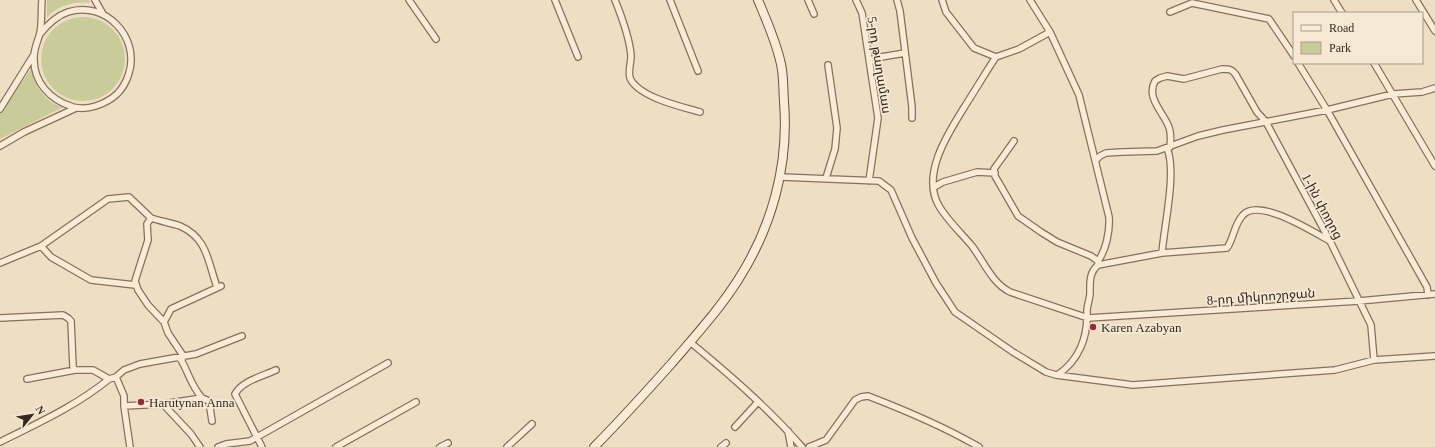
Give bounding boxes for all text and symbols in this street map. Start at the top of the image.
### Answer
legend [1293,12,1423,64]
street label: 5-րդ թաղամաս [864,15,895,115]
text: Road [1329,21,1354,35]
text: Park [1329,41,1351,55]
street label: 1-ին փողոց [1299,171,1346,242]
street label: 8-րդ միկրոշրջան [1206,285,1316,308]
place label: Karen Azabyan [1101,320,1182,335]
marker: Karen Azabyan [1088,322,1098,332]
north arrow [12,395,52,435]
place label: Harutynan Anna [149,395,235,410]
marker: Harutynan Anna [136,397,146,407]
text: N [33,404,48,416]

